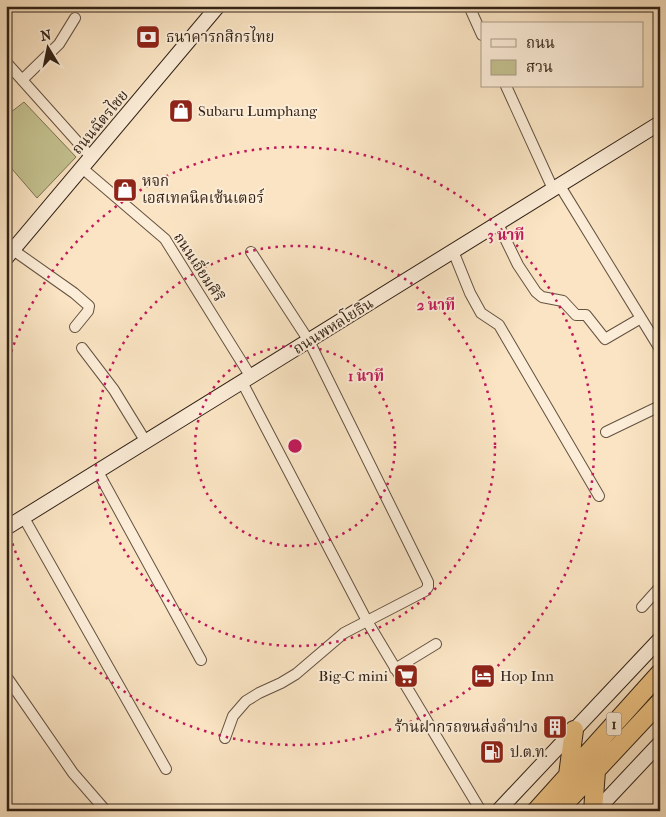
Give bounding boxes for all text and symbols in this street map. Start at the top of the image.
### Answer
north arrow [22,22,72,72]
legend [481,22,644,88]
bank icon: ธนาคารกสิกรไทย [135,24,161,50]
text: N [39,26,53,45]
place label: ธนาคารกสิกรไทย [166,26,274,46]
text: ถนน [526,34,555,52]
text: สวน [526,58,553,76]
street label: ถนนฉัตรไชย [66,85,132,158]
shop icon: Subaru Lumphang [168,98,194,124]
place label: Subaru Lumphang [198,102,318,120]
place label: หจก เอสเทคนิคเซ้นเตอร์ [142,172,265,207]
shop icon: หจก เอสเทคนิคเซ้นเตอร์ [112,177,138,203]
text: 3 นาที [488,226,524,244]
street label: ถนนเอี่ยมศิริ [170,228,230,305]
street label: ถนนพหลโยธิน [288,292,377,358]
text: 2 นาที [417,296,455,314]
text: 1 นาที [348,367,384,385]
centre of rings [286,437,304,455]
supermarket icon: Big-C mini [393,663,419,689]
hotel icon: Hop Inn [470,663,496,689]
place label: Big-C mini [319,667,389,685]
place label: Hop Inn [500,667,554,685]
road number: 1 [606,712,622,736]
building icon: ร้านฝากรถขนส่งลำปาง [542,714,568,740]
place label: ร้านฝากรถขนส่งลำปาง [394,718,538,736]
fuel station icon: ป.ต.ท. [479,739,505,765]
place label: ป.ต.ท. [510,743,548,761]

